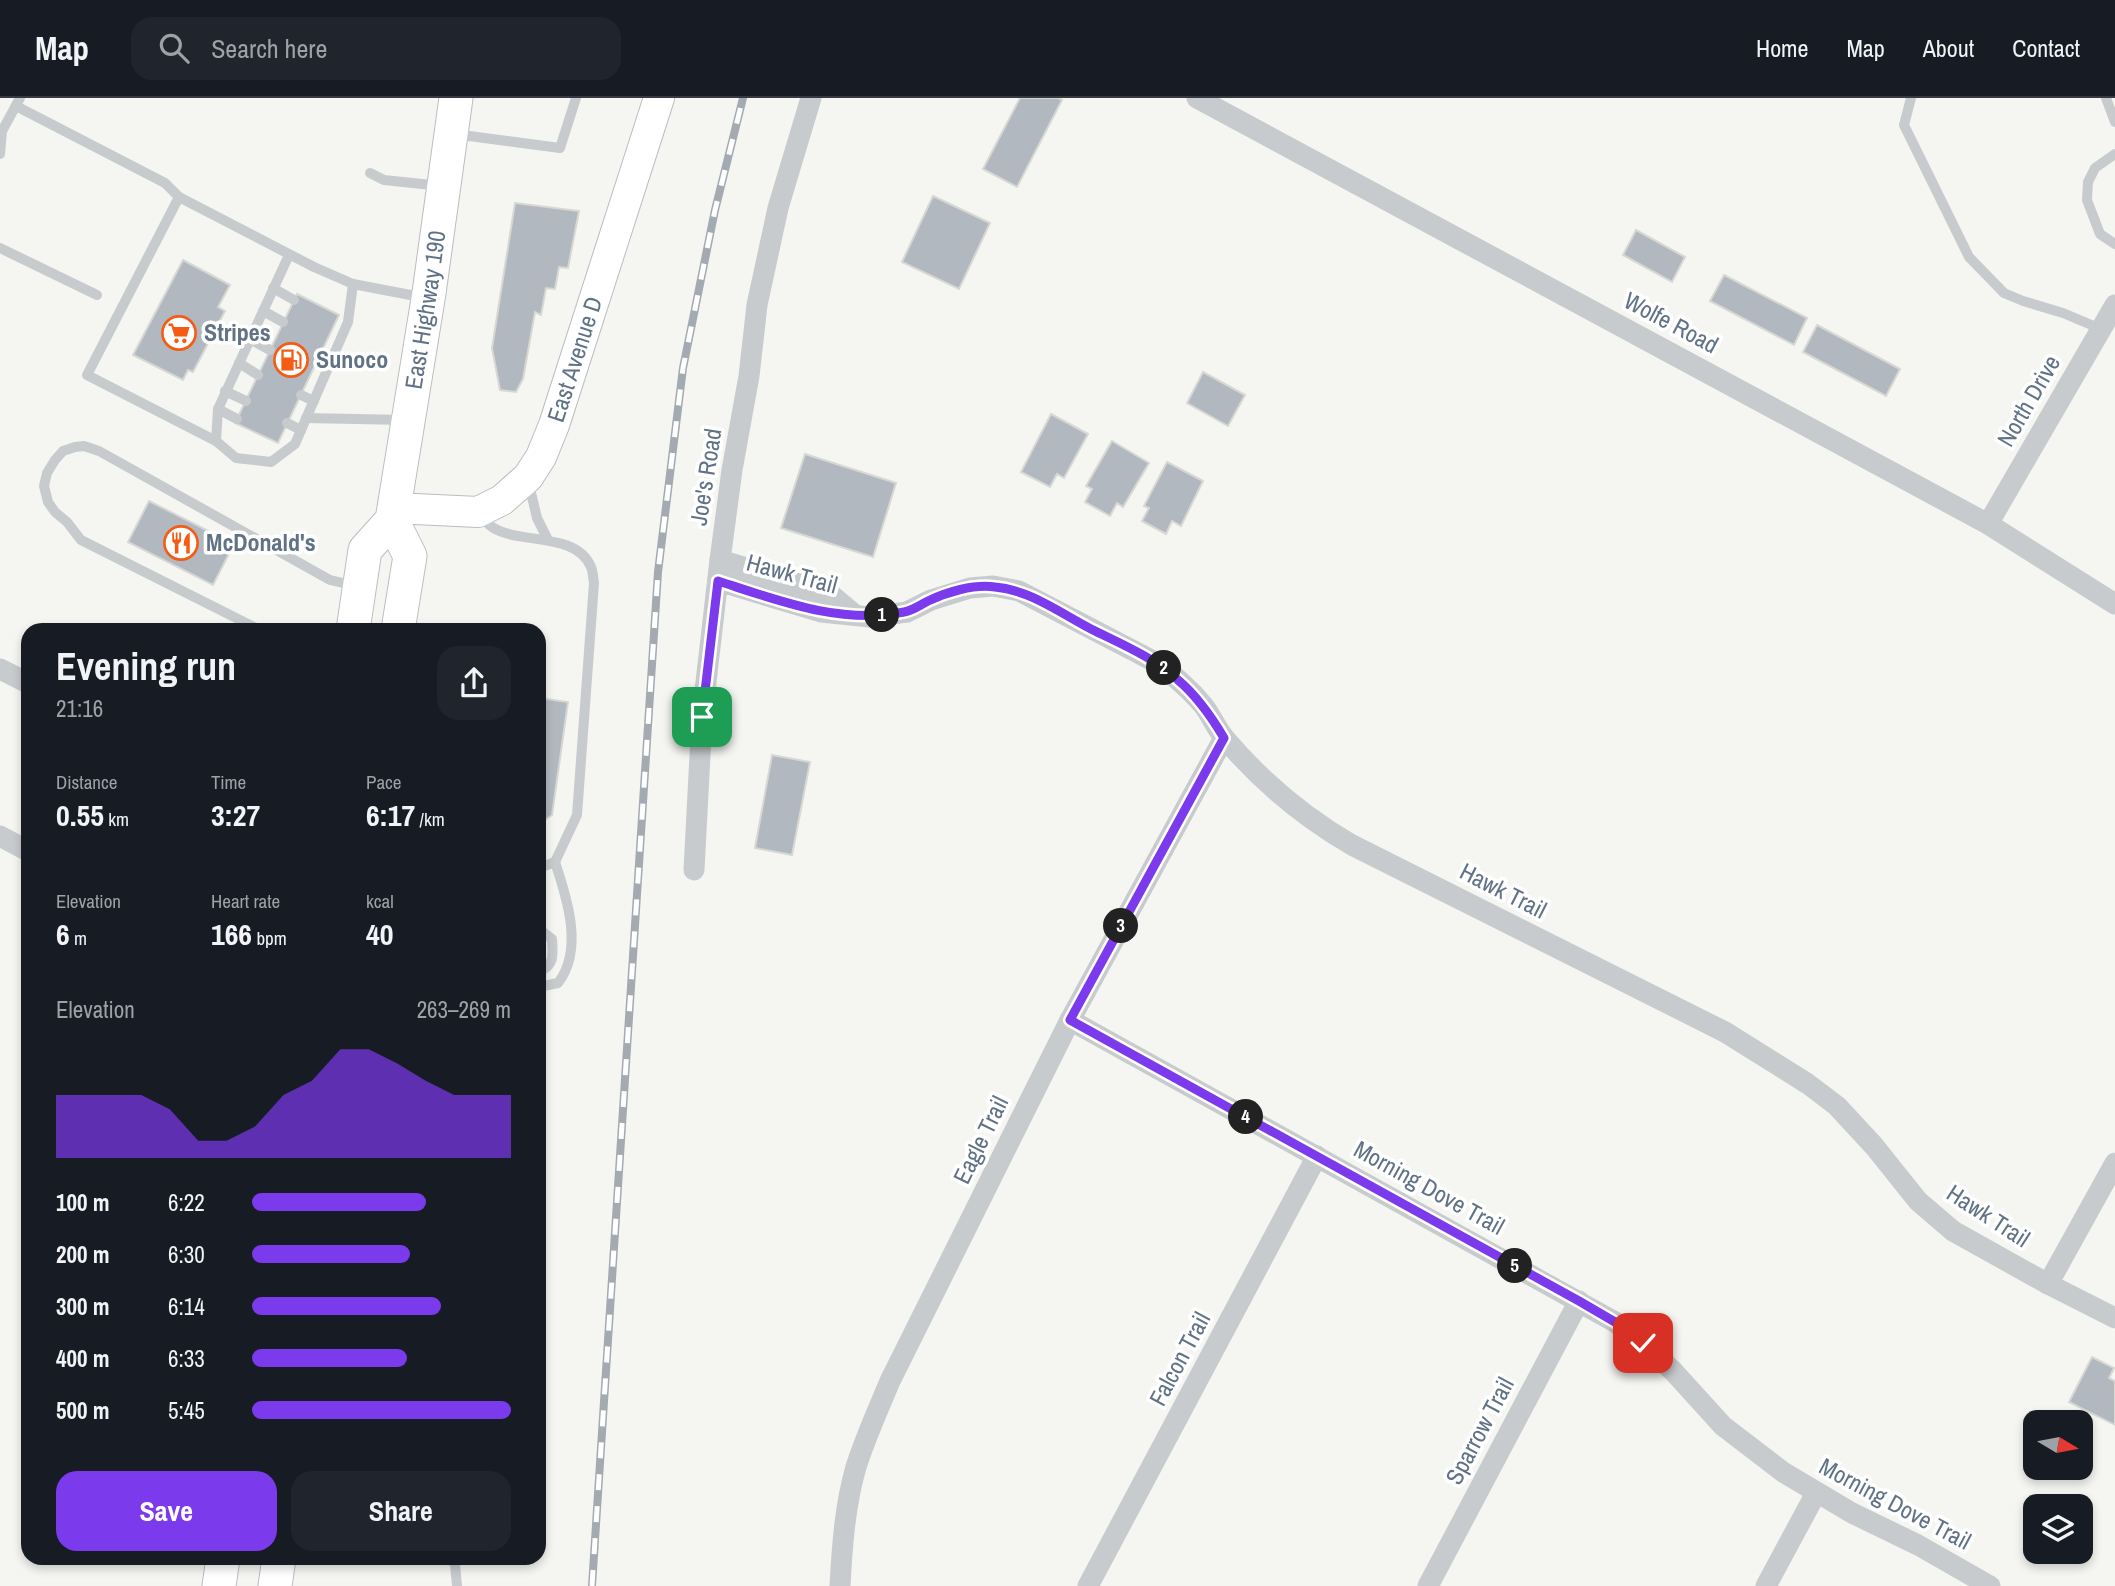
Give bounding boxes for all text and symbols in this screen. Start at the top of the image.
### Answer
search box [131,17,621,80]
text: Map [35,26,89,70]
icon: search [155,29,193,67]
text: Search here [211,31,327,66]
text: Home [1756,32,1808,64]
text: Map [1846,32,1885,64]
text: About [1923,32,1974,64]
text: Contact [2012,32,2080,64]
street label: East Highway 190 [397,229,452,391]
street label: Wolfe Road [1619,284,1724,360]
street label: East Avenue D [539,292,609,426]
supermarket icon: Stripes [160,314,198,352]
place label: Stripes [204,316,271,348]
fuel station icon: Sunoco [272,341,310,379]
place label: Sunoco [316,343,388,375]
street label: North Drive [1989,349,2067,452]
street label: Joe's Road [682,426,728,528]
restaurant icon: McDonald's [162,524,200,562]
place label: McDonald's [206,526,316,558]
street label: Hawk Trail [743,546,841,601]
pin: 1 [864,598,900,632]
text: 1 [877,601,886,627]
text: Evening run [56,641,236,692]
button: share [437,646,511,720]
pin: 2 [1146,650,1182,686]
text: 2 [1159,654,1168,680]
pin [672,687,732,747]
text: 21:16 [56,693,103,724]
icon: arrive [683,698,721,736]
text: Distance [56,769,117,795]
text: Time [211,769,246,795]
text: Pace [366,769,402,795]
text: 0.55 [56,795,104,835]
text: 3:27 [211,795,260,835]
text: 6:17 [366,795,415,835]
text: km [104,806,129,832]
text: /km [415,806,445,832]
street label: Hawk Trail [1455,855,1552,925]
text: Elevation [56,888,121,914]
text: Heart rate [211,888,280,914]
text: kcal [366,888,394,914]
pin: 3 [1104,908,1138,944]
text: 3 [1116,912,1125,938]
text: 6 [56,914,70,954]
text: 166 [211,914,252,954]
text: 40 [366,914,393,954]
text: m [70,925,87,951]
text: bpm [252,925,287,951]
text: Elevation [56,994,135,1025]
text: 263–269 m [417,994,511,1025]
street label: Eagle Trail [945,1090,1015,1189]
pin: 4 [1228,1100,1264,1134]
text: 4 [1241,1103,1250,1129]
street label: Morning Dove Trail [1349,1133,1510,1242]
street label: Hawk Trail [1941,1176,2036,1254]
text: 100 m [56,1187,109,1218]
text: 6:22 [168,1187,205,1218]
text: 200 m [56,1239,109,1270]
text: 6:30 [168,1239,205,1270]
pin: 5 [1498,1248,1532,1284]
text: 5 [1510,1252,1519,1278]
text: 300 m [56,1291,109,1322]
text: 6:14 [168,1291,205,1322]
street label: Falcon Trail [1141,1306,1217,1411]
pin [1613,1313,1673,1373]
icon: check [1624,1324,1662,1362]
text: 400 m [56,1343,109,1374]
text: 6:33 [168,1343,205,1374]
street label: Sparrow Trail [1438,1371,1521,1490]
text: 500 m [56,1395,109,1426]
text: 5:45 [168,1395,205,1426]
north arrow [2023,1410,2093,1480]
map controls [2023,1410,2093,1564]
street label: Morning Dove Trail [1814,1450,1977,1557]
button: Save [56,1471,277,1551]
button: Share [291,1471,511,1551]
button: layers [2023,1494,2093,1564]

